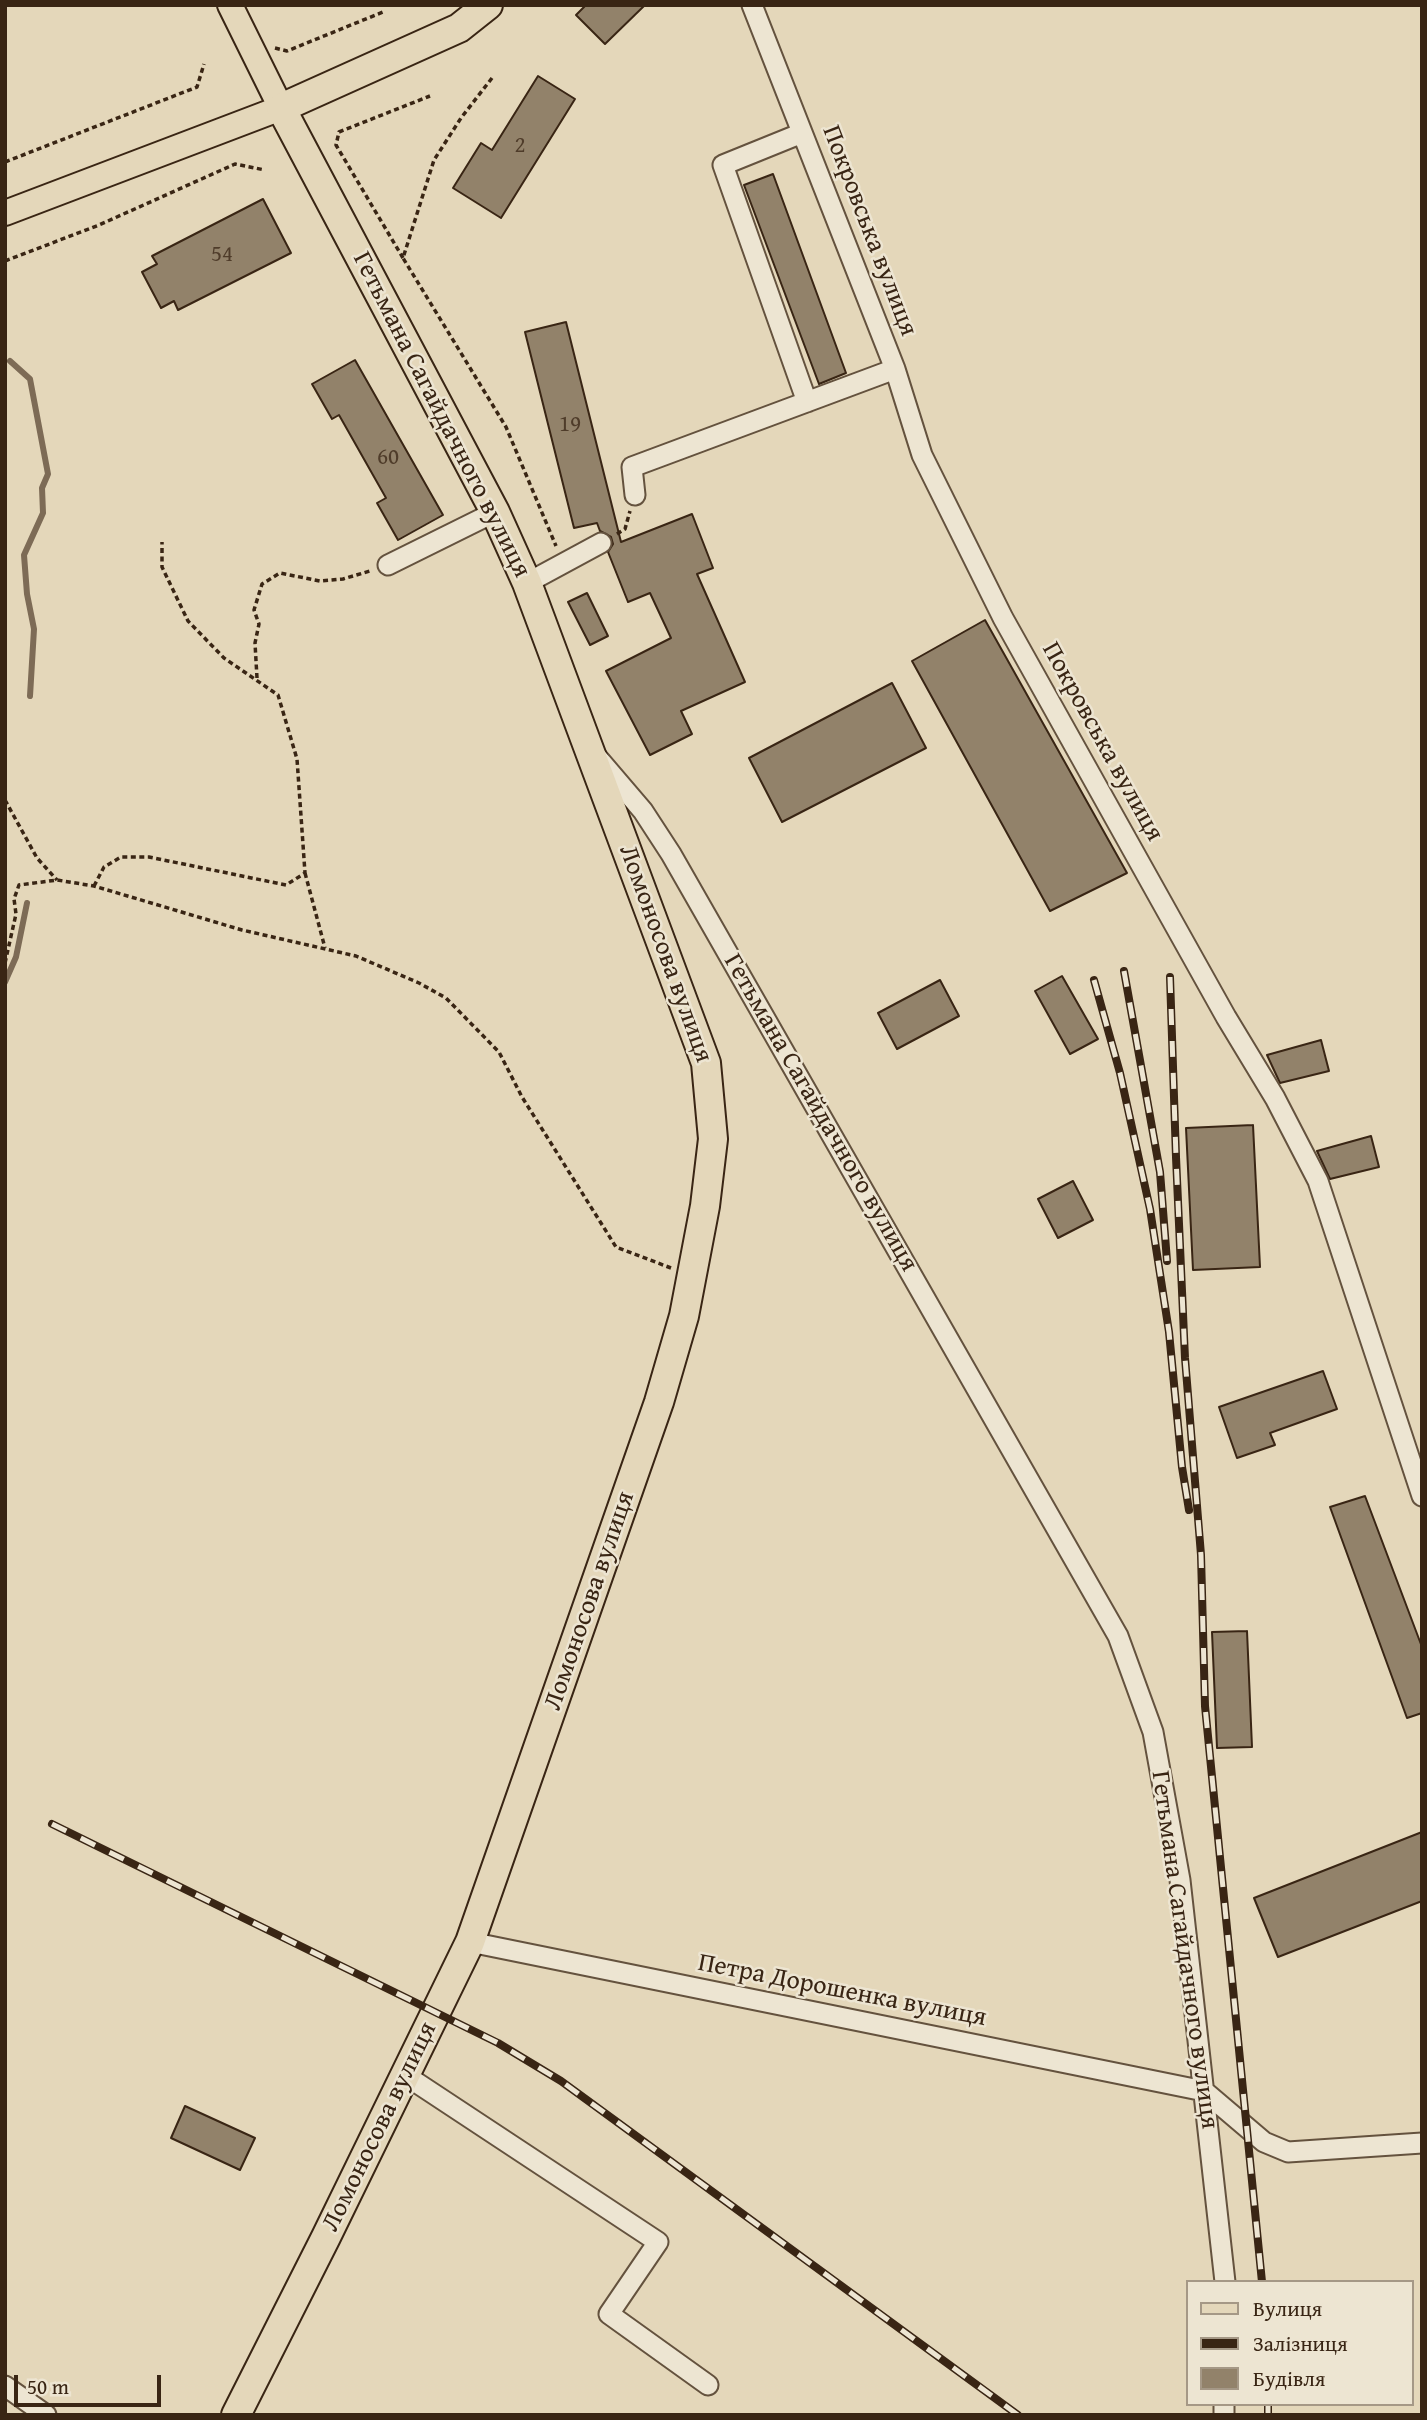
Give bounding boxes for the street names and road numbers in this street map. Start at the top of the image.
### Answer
street label: Покровська вулиця [815,121,923,341]
street label: Гетьмана Сагайдачного вулиця [345,247,537,583]
street label: Покровська вулиця [1034,637,1170,847]
street label: Ломоносова вулиця [611,841,719,1067]
street label: Гетьмана Сагайдачного вулиця [716,949,924,1277]
street label: Ломоносова вулиця [538,1488,642,1714]
street label: Гетьмана Сагайдачного вулиця [1143,1769,1225,2131]
street label: Петра Дорошенка вулиця [695,1948,989,2034]
street label: Ломоносова вулиця [316,2017,444,2237]

